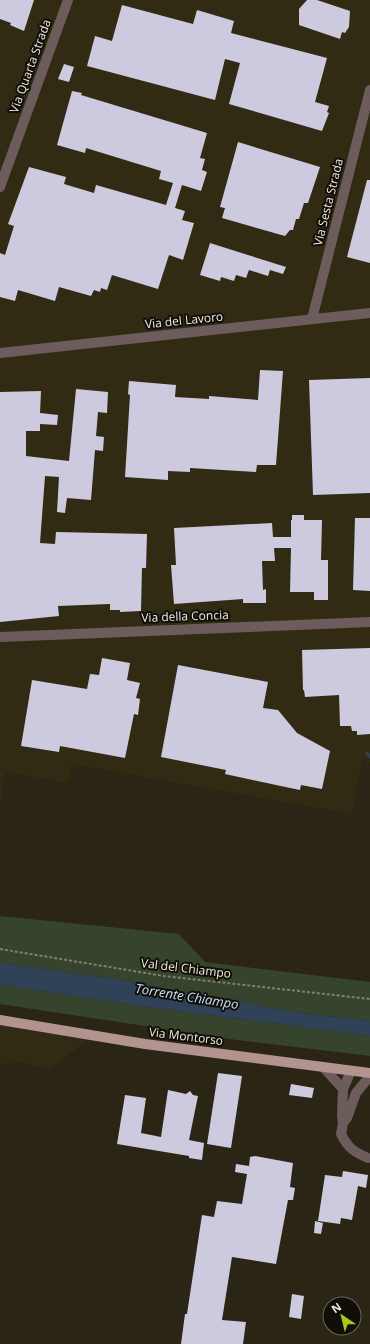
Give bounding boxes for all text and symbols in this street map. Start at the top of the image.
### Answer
street label: Via Quarta Strada [5,17,55,115]
street label: Via Sesta Strada [309,157,347,247]
street label: Via del Lavoro [144,307,224,333]
street label: Via della Concia [141,606,229,626]
street label: Val del Chiampo [140,954,232,982]
water label: Torrente Chiampo [134,979,240,1013]
street label: Via Montorso [148,1023,224,1049]
north arrow [322,1296,362,1336]
text: N [328,1299,344,1316]

